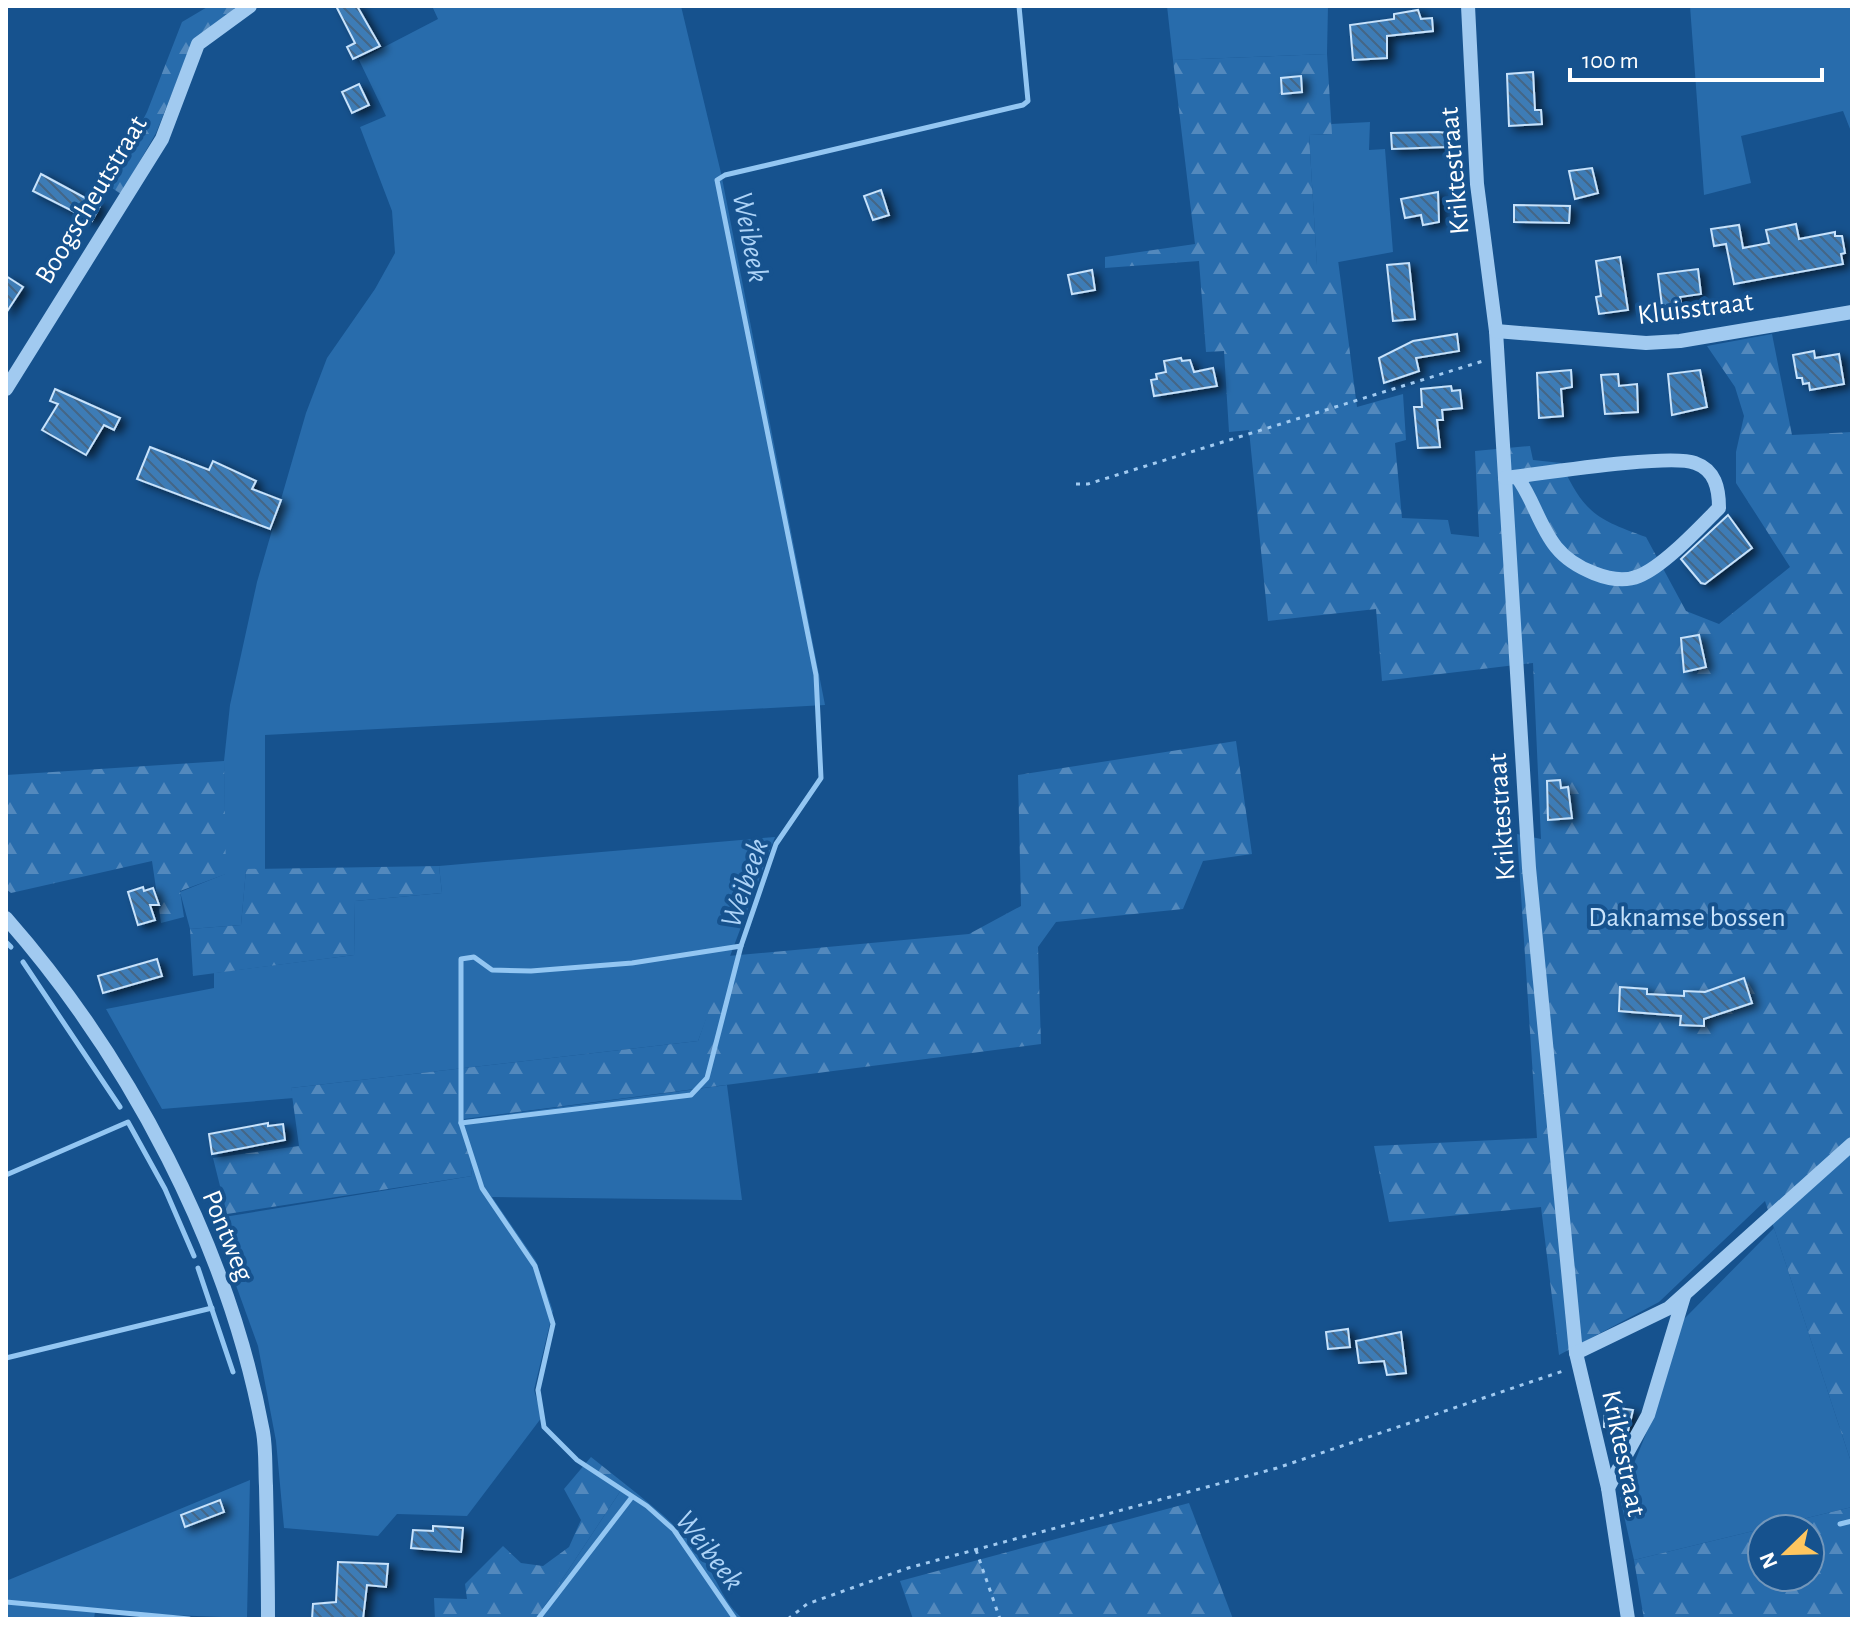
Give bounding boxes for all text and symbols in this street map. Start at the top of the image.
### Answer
scale bar [1570,32,1822,82]
text: 100 m [1582,49,1639,73]
street label: Kriktestraat [1435,106,1475,236]
street label: Boogscheutstraat [31,111,153,289]
water label: Weibeek [727,189,773,285]
street label: Kluisstraat [1636,288,1755,330]
street label: Kriktestraat [1484,752,1520,882]
water label: Weibeek [716,835,774,931]
park label: Daknamse bossen [1588,904,1786,932]
street label: Pontweg [196,1186,258,1285]
street label: Kriktestraat [1596,1388,1650,1519]
water label: Weibeek [669,1505,749,1596]
north arrow [1746,1513,1826,1593]
text: N [1755,1549,1782,1572]

